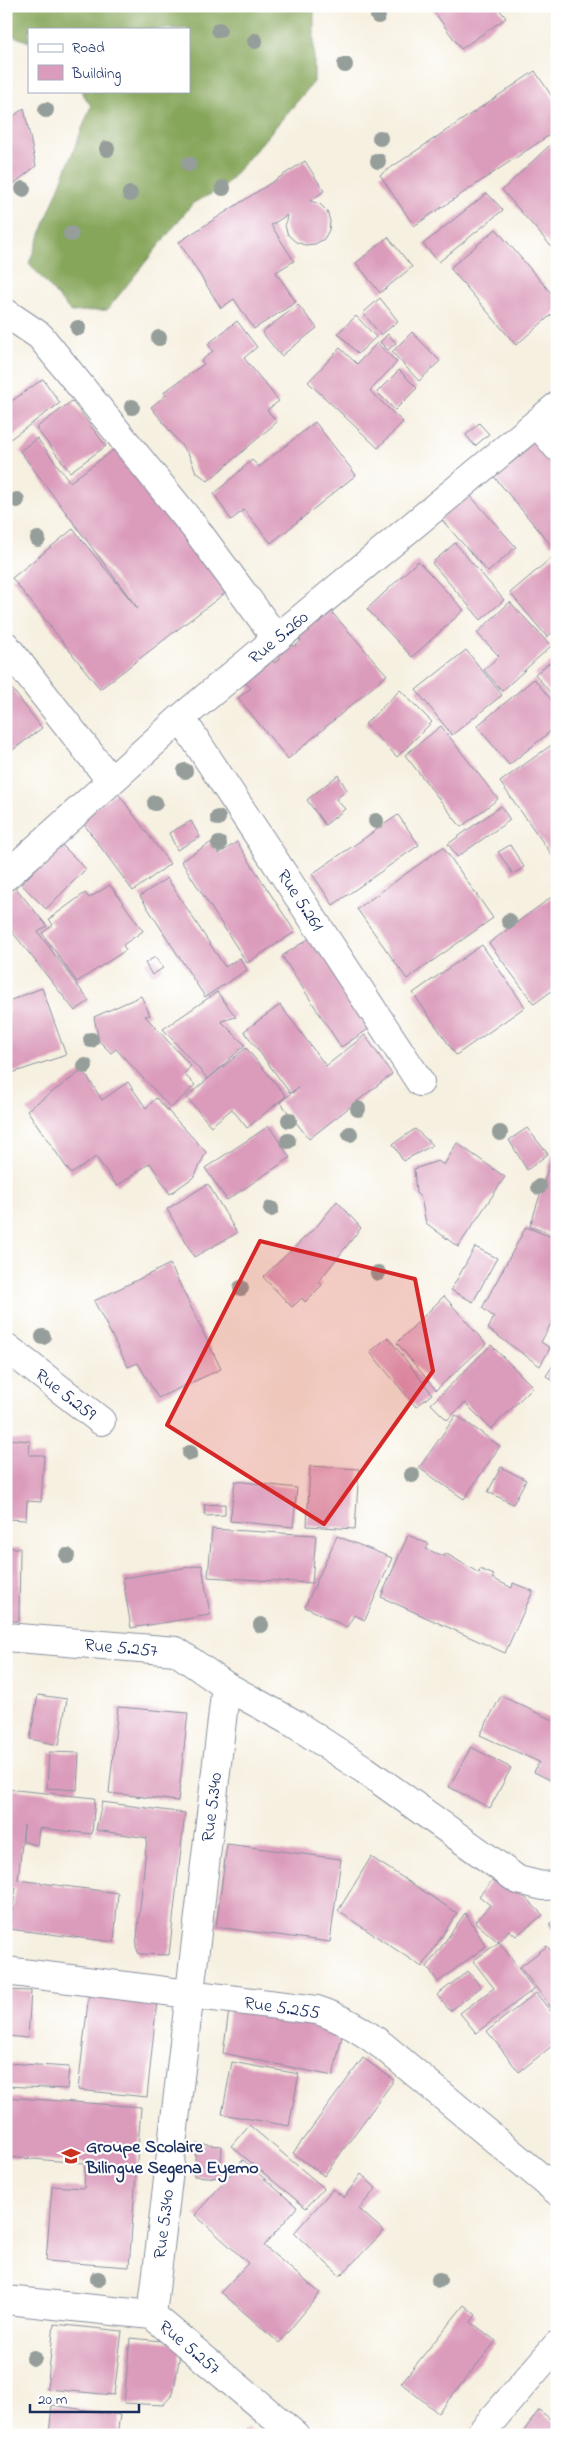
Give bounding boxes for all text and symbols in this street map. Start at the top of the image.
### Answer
legend [28,28,190,92]
text: Road [72,37,105,59]
text: Building [71,63,121,86]
street label: Rue 5.260 [244,605,315,671]
street label: Rue 5.261 [270,865,329,937]
street label: Rue 5.259 [29,1363,101,1428]
street label: Rue 5.257 [83,1633,159,1665]
street label: Rue 5.340 [196,1771,230,1843]
street label: Rue 5.255 [242,1991,321,2027]
place label: Groupe Scolaire Bilingue Segena Eyemo [85,2135,259,2183]
school or university icon: Groupe Scolaire Bilingue Segena Eyemo [60,2145,82,2167]
street label: Rue 5.340 [148,2188,182,2260]
street label: Rue 5.257 [152,2315,226,2382]
scale bar [30,2381,139,2413]
text: 20 m [38,2389,68,2411]

